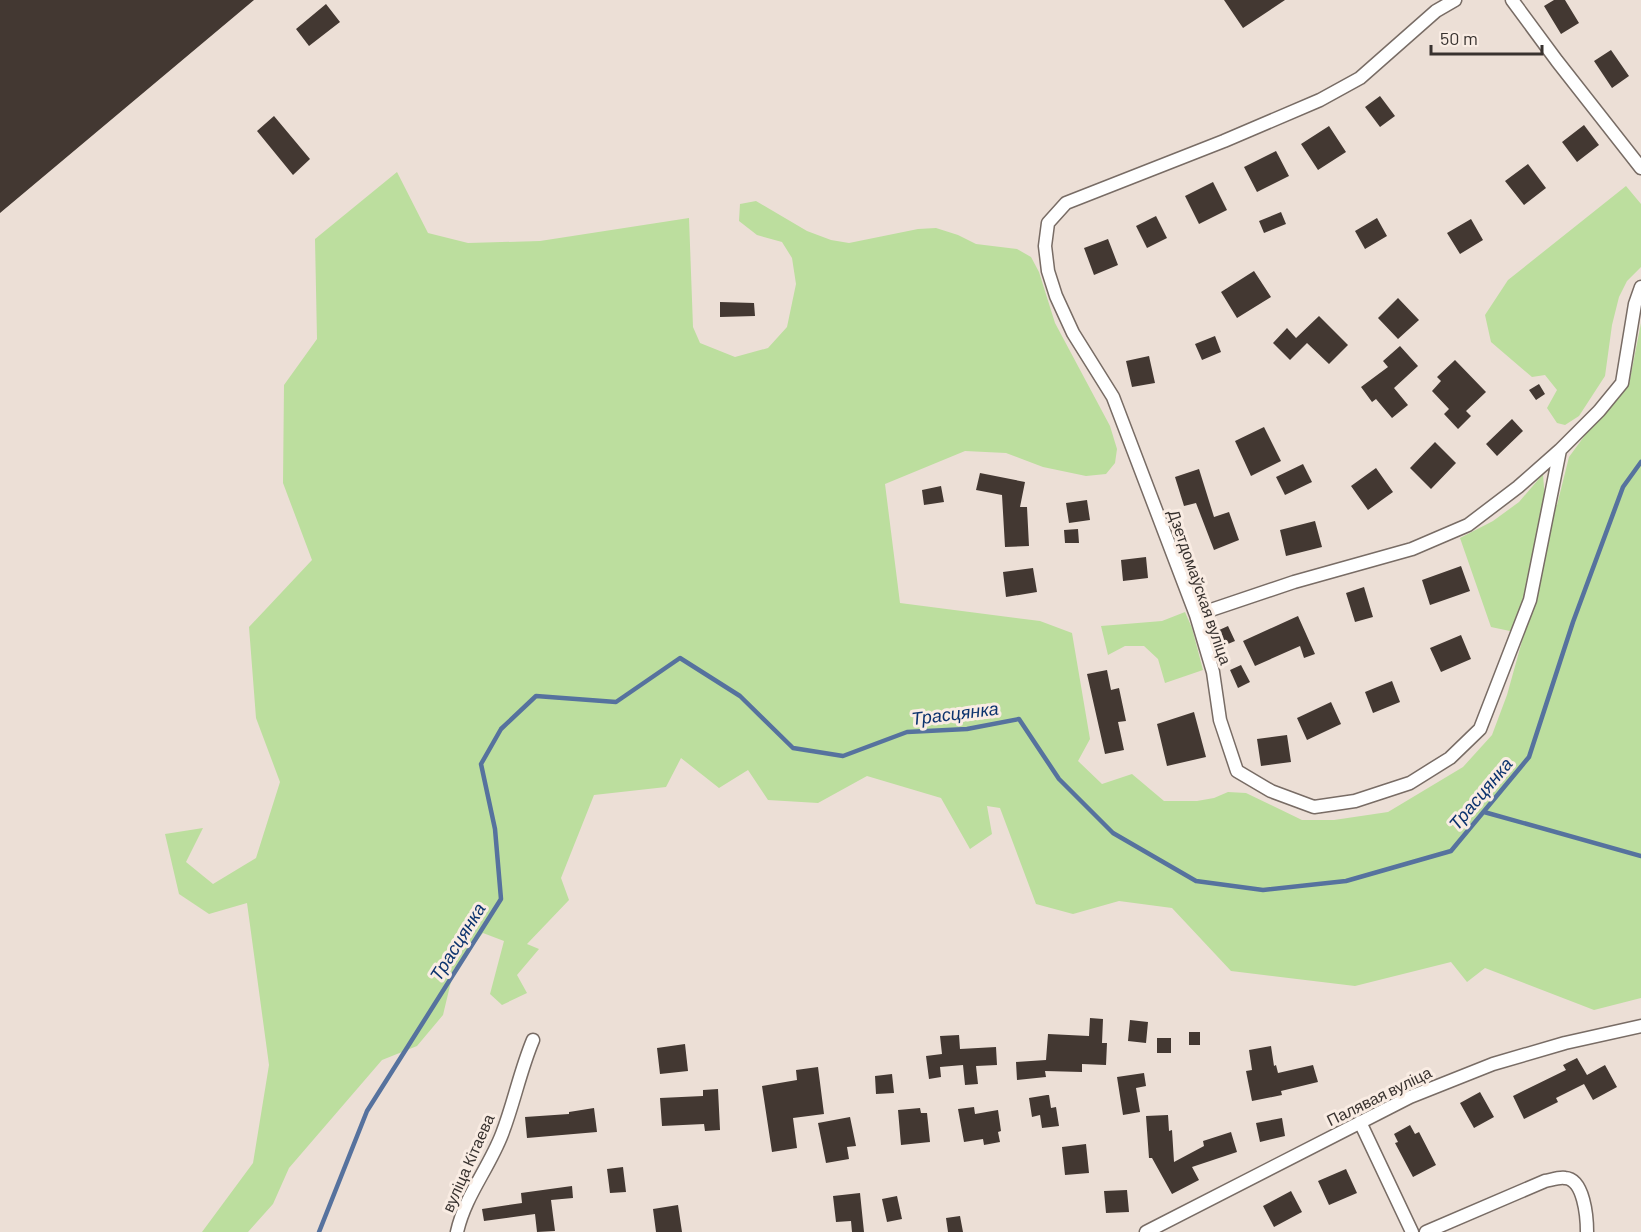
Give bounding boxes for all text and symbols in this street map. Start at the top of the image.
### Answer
scale bar [1431,18,1542,56]
text: 50 m [1440,27,1478,49]
street label: Дзетдомаўская вуліца [1165,507,1236,667]
water label: Трасцянка [910,697,1000,729]
water label: Трасцянка [1444,753,1517,834]
water label: Трасцянка [425,898,490,985]
street label: Палявая вуліца [1323,1062,1434,1129]
street label: вуліца Кітаева [438,1111,498,1215]

